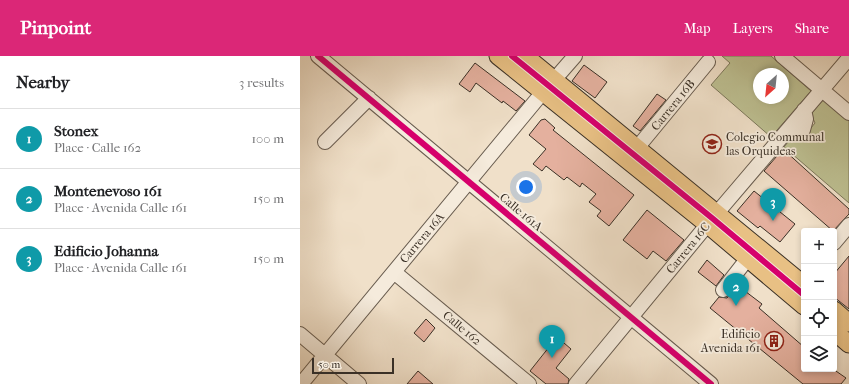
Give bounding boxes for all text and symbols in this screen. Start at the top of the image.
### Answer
text: Pinpoint [20,17,91,39]
text: Map [684,20,711,37]
text: Layers [733,20,773,37]
text: Share [795,20,829,37]
north arrow [753,68,789,104]
text: Nearby [16,72,70,92]
text: 3 results [239,75,284,90]
street label: Carrera 16B [648,77,698,133]
text: Stonex [54,122,98,140]
place label: Colegio Communal las Orquideas [725,130,825,158]
text: 1 [27,131,31,146]
text: 100 m [251,131,284,146]
school or university icon: Colegio Communal las Orquideas [701,133,723,155]
text: Place · Calle 162 [54,140,141,155]
your location [516,177,536,197]
text: Montenevoso 161 [54,182,162,200]
pin: 3 [760,188,786,221]
street label: Calle 161A [497,190,545,234]
text: 2 [26,191,32,206]
text: 150 m [253,191,284,206]
text: Place · Avenida Calle 161 [54,200,187,215]
street label: Carrera 16A [397,210,447,266]
street label: Carrera 16C [663,220,713,276]
map controls [801,228,837,372]
button: + [801,228,837,264]
text: Edificio Johanna [54,242,158,260]
text: 3 [26,251,32,266]
text: 150 m [253,251,284,266]
text: Place · Avenida Calle 161 [54,260,187,275]
button: − [801,264,837,300]
pin: 2 [723,273,749,306]
button: locate [801,300,837,336]
street label: Calle 162 [440,308,484,348]
pin: 1 [539,325,565,358]
place label: Edificio Avenida 161 [700,327,760,355]
building icon: Edificio Avenida 161 [763,330,785,352]
button: layers [801,336,837,372]
scale bar [312,356,394,375]
text: 50 m [318,358,340,371]

